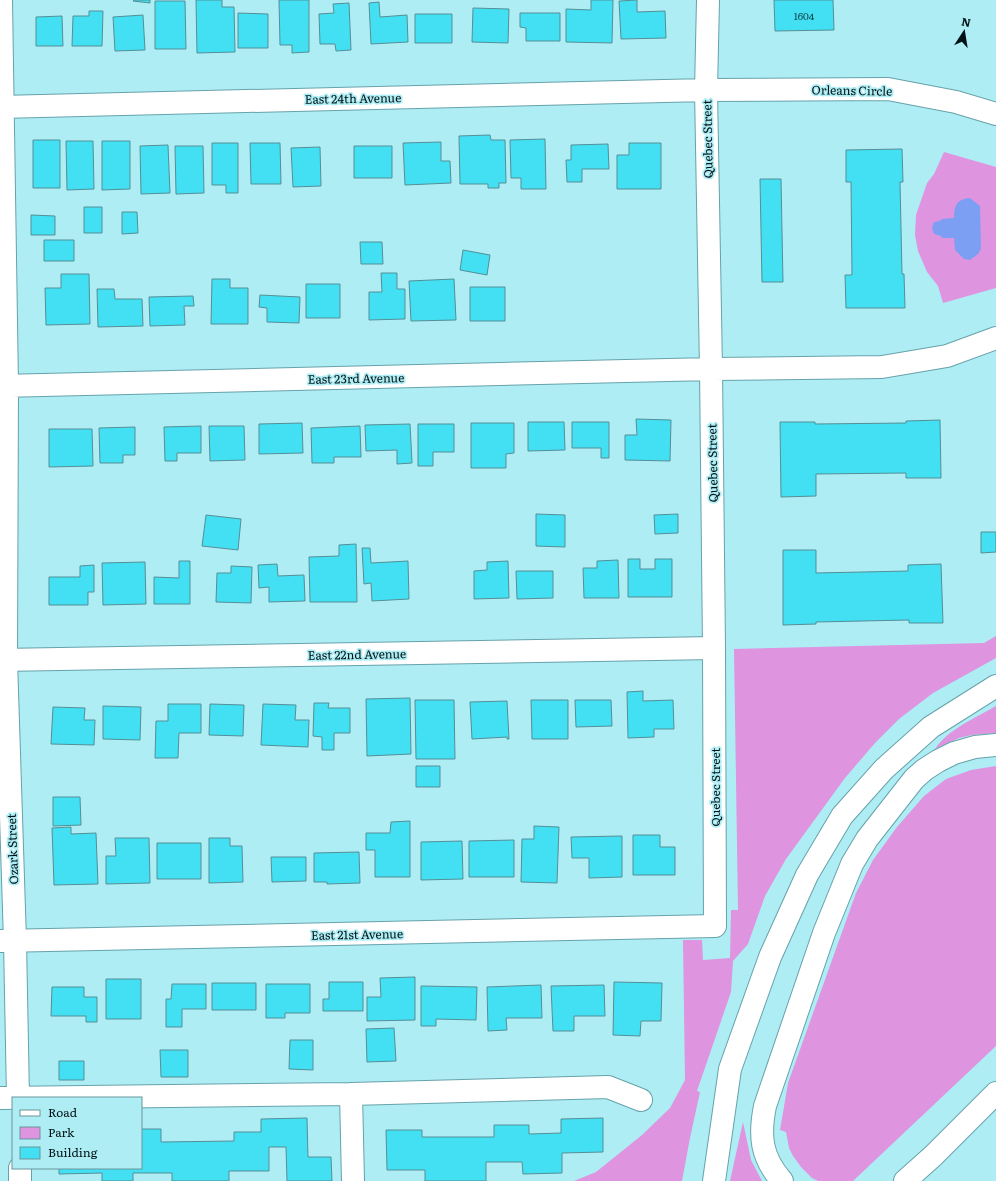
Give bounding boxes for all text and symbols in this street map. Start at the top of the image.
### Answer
house number: 1604 [794,8,815,23]
north arrow [944,12,984,52]
text: N [960,12,972,30]
street label: Orleans Circle [812,80,892,100]
street label: East 24th Avenue [305,88,401,108]
street label: Quebec Street [697,99,717,179]
street label: East 23rd Avenue [308,368,404,388]
street label: Quebec Street [702,423,722,503]
street label: East 22nd Avenue [308,644,406,664]
street label: Quebec Street [706,747,724,826]
street label: Ozark Street [2,813,22,885]
street label: East 21st Avenue [311,924,403,944]
legend [12,1097,142,1169]
text: Road [48,1103,78,1121]
text: Park [48,1123,75,1141]
text: Building [48,1143,98,1161]

